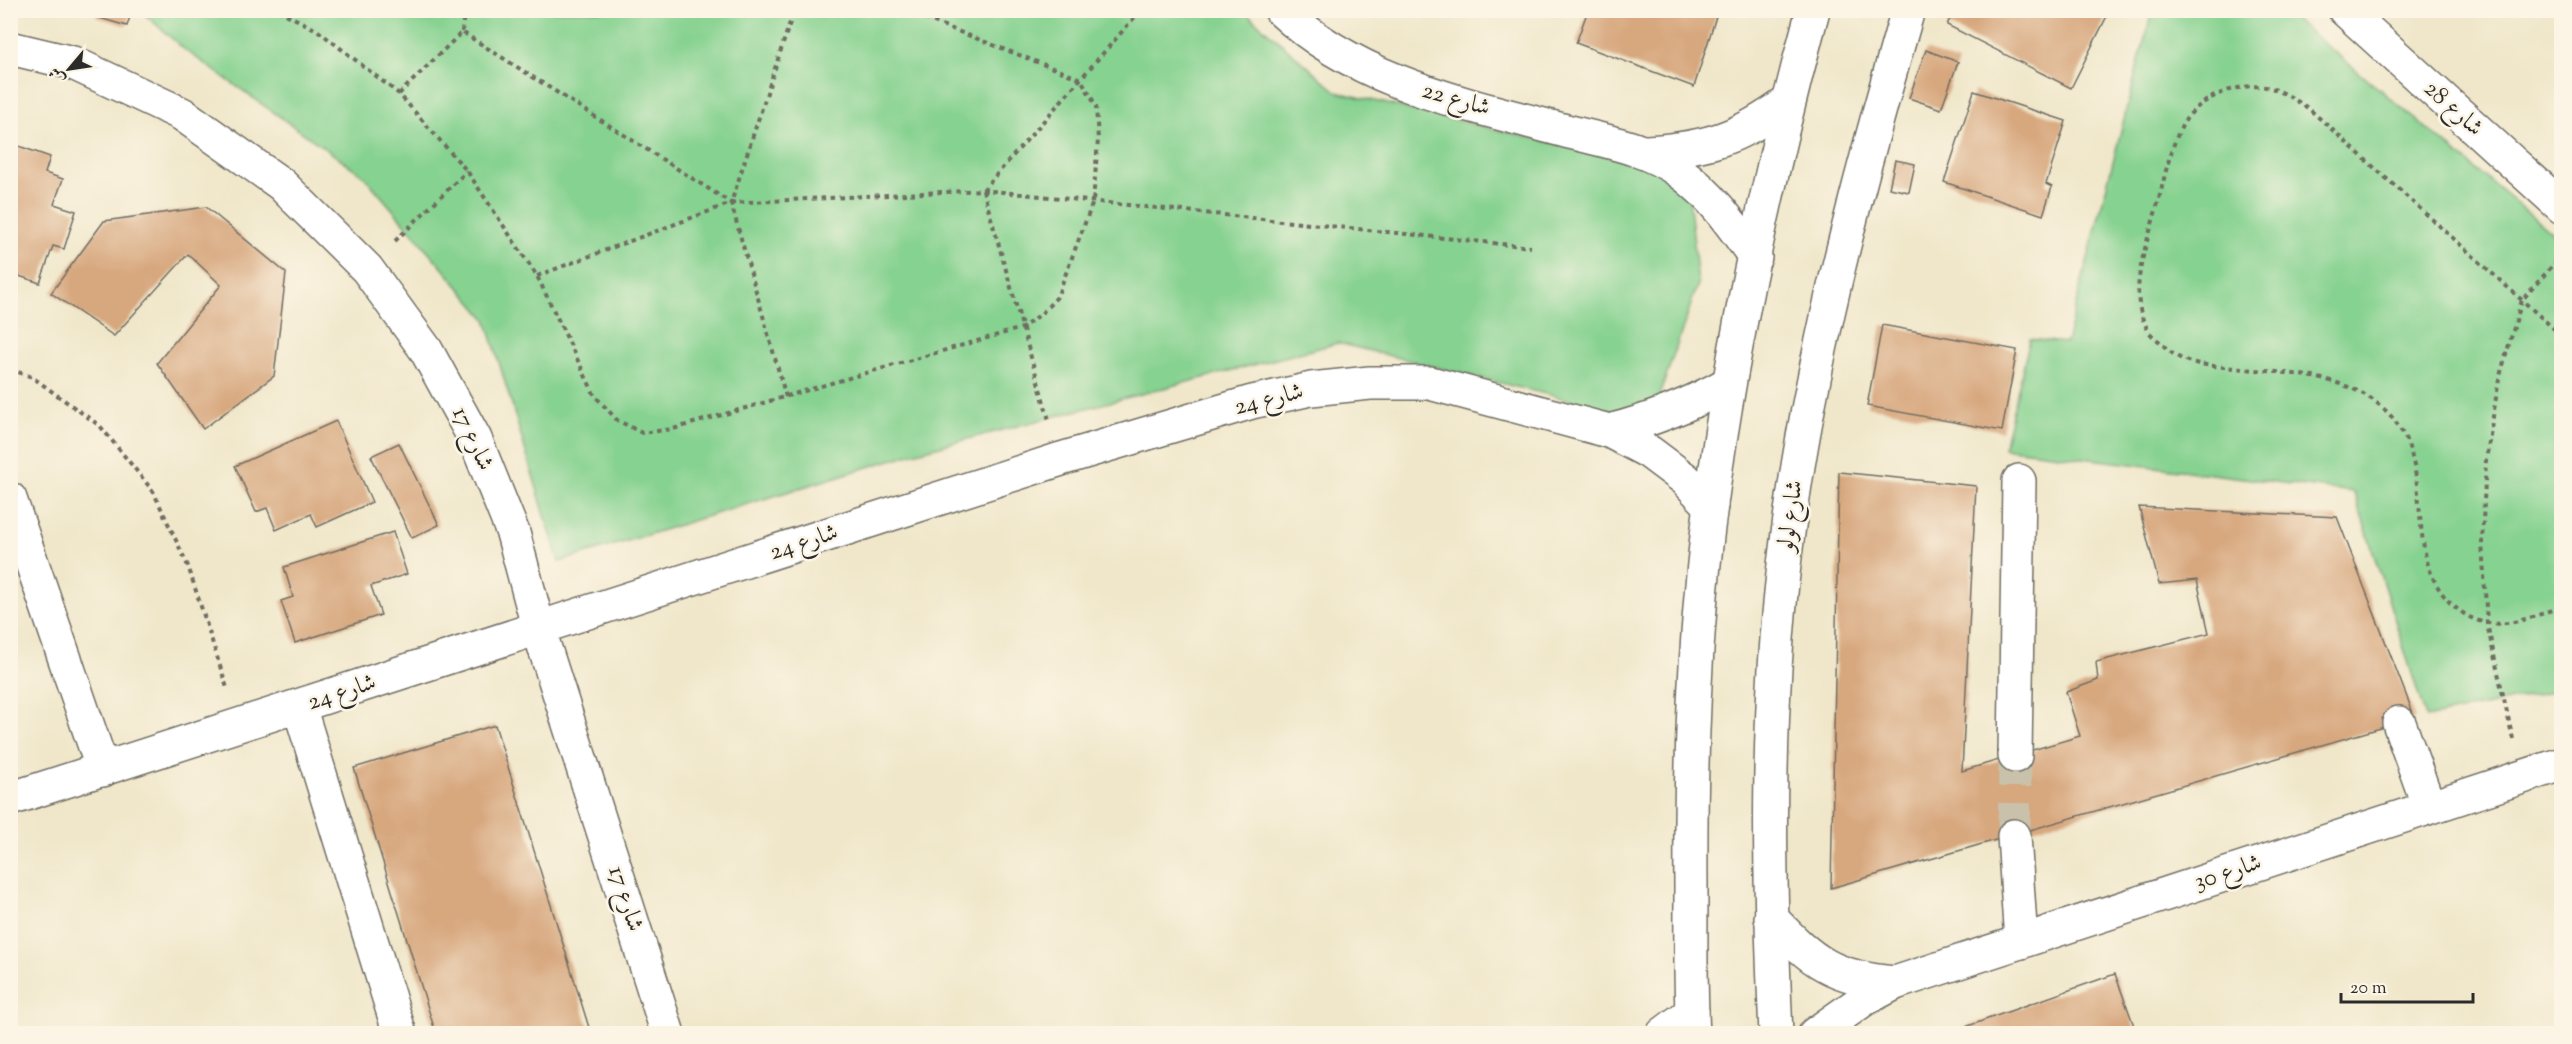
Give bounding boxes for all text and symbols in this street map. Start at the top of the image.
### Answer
north arrow [39,39,99,99]
text: ش [44,63,72,88]
street label: شارع 28 [2415,73,2490,146]
street label: شارع 22 [1418,74,1494,127]
street label: شارع 24 [1231,375,1307,426]
street label: شارع 17 [442,401,502,477]
street label: شارع لولو [1769,478,1814,556]
street label: شارع 24 [765,516,843,571]
street label: شارع 24 [303,666,381,721]
street label: شارع 30 [2190,846,2266,901]
street label: شارع 17 [598,862,652,936]
scale bar [2341,966,2473,1004]
text: 20 m [2350,976,2387,1002]

